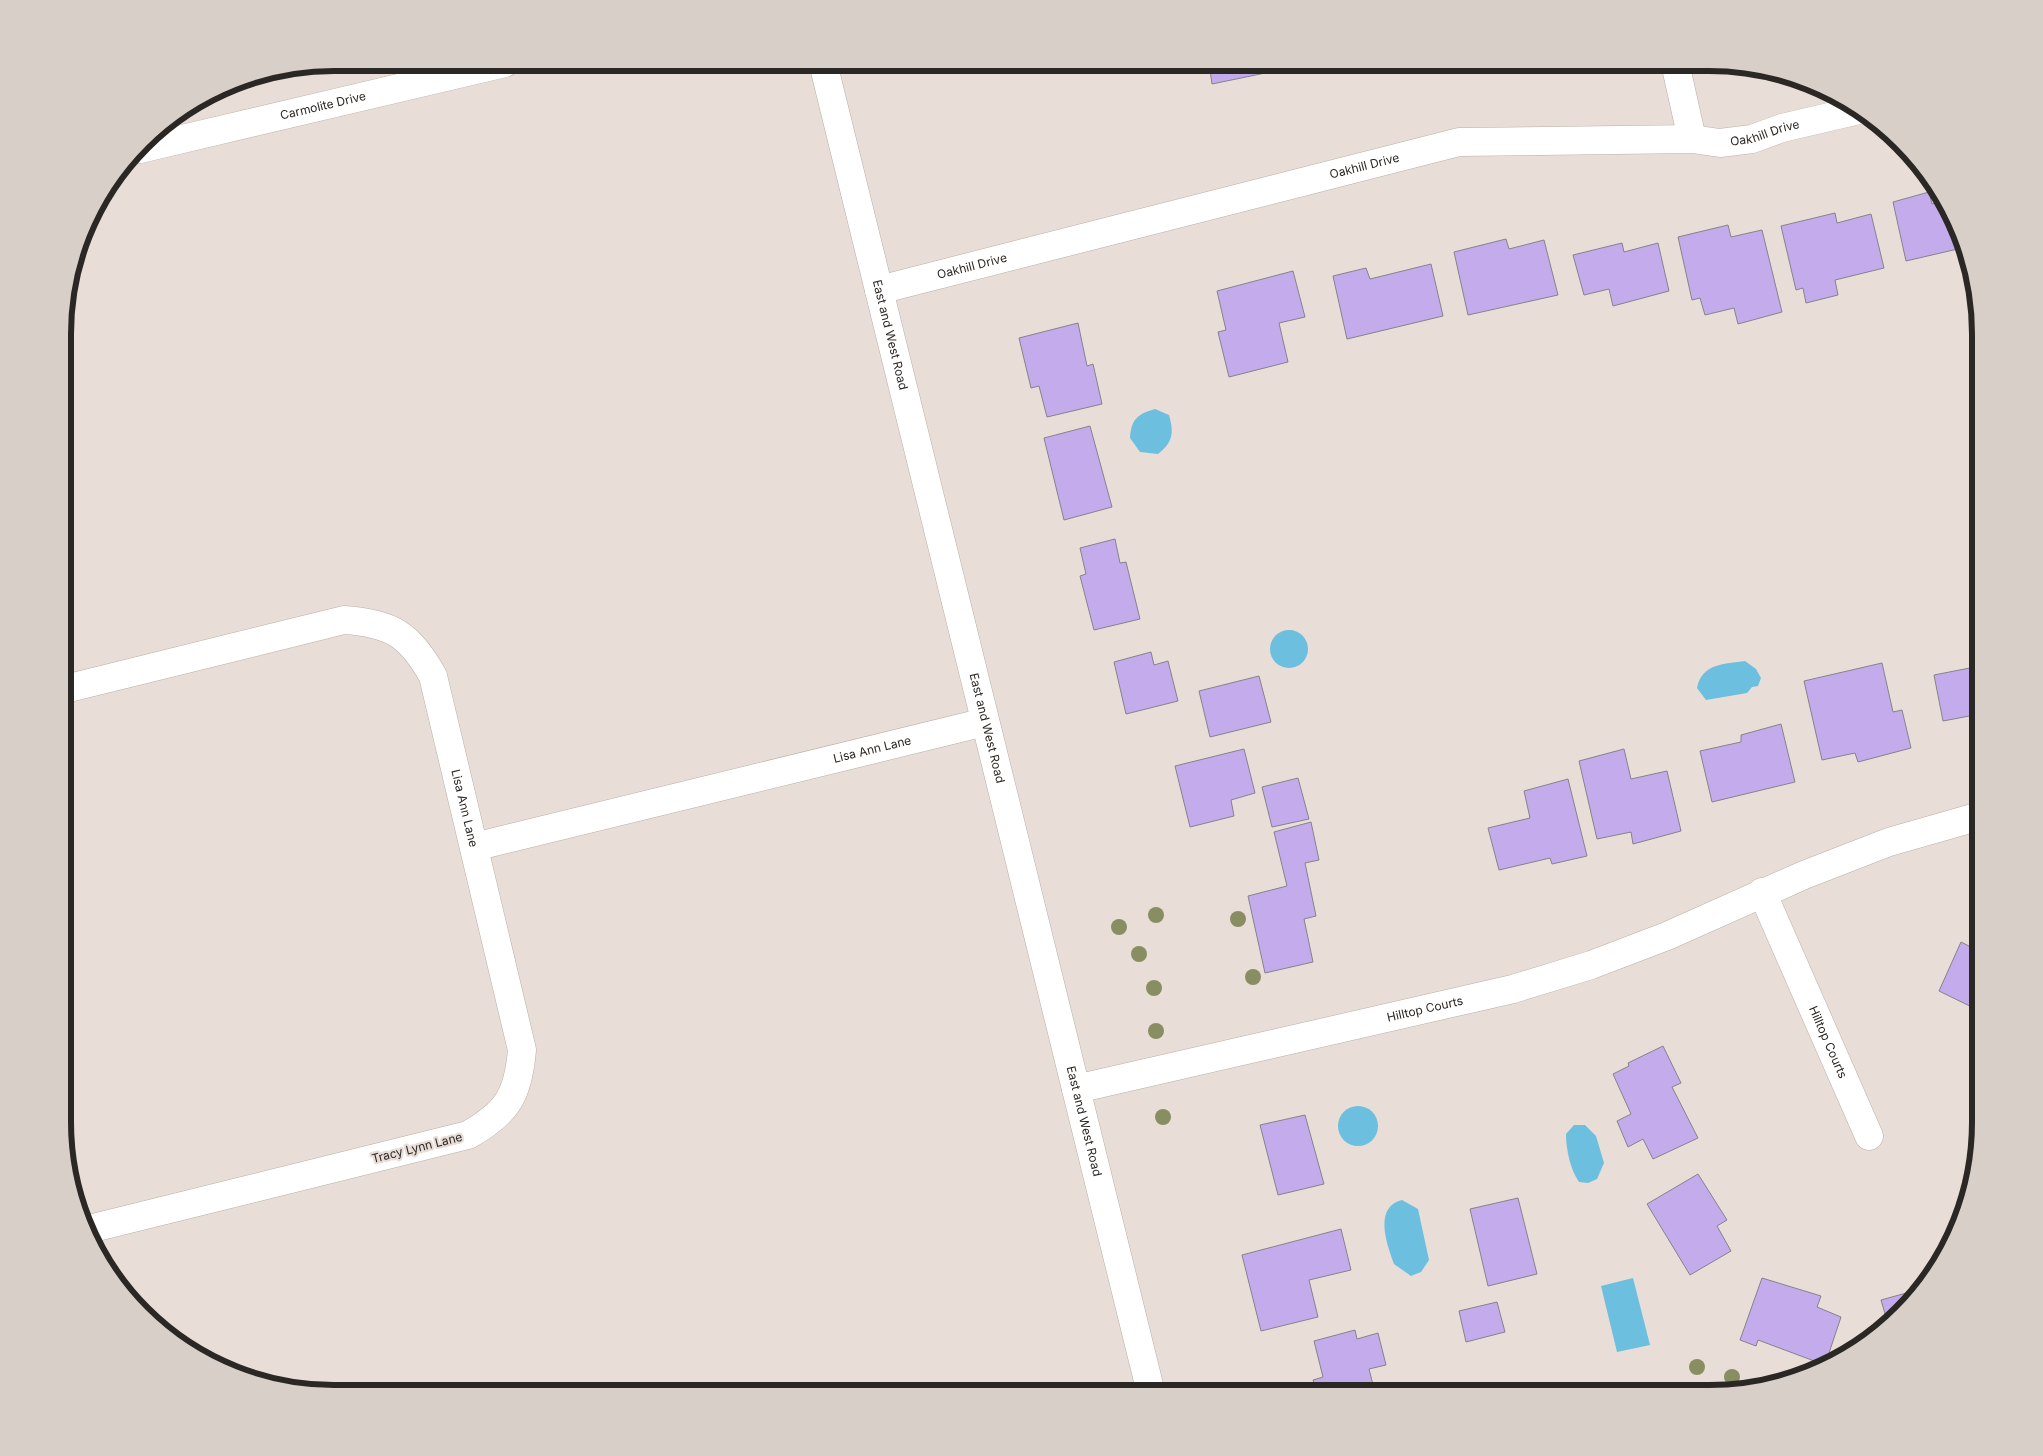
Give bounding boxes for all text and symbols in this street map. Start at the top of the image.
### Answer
street label: Carmolite Drive [278,88,367,123]
street label: Oakhill Drive [1729,116,1801,149]
street label: Oakhill Drive [1328,150,1401,182]
street label: Oakhill Drive [935,250,1008,282]
street label: East and West Road [870,278,911,391]
street label: East and West Road [967,671,1008,785]
street label: Lisa Ann Lane [832,732,913,766]
street label: Lisa Ann Lane [448,768,481,849]
street label: Hilltop Courts [1385,993,1464,1025]
street label: Hilltop Courts [1806,1003,1851,1081]
street label: East and West Road [1064,1064,1105,1178]
street label: Tracy Lynn Lane [370,1129,464,1166]

